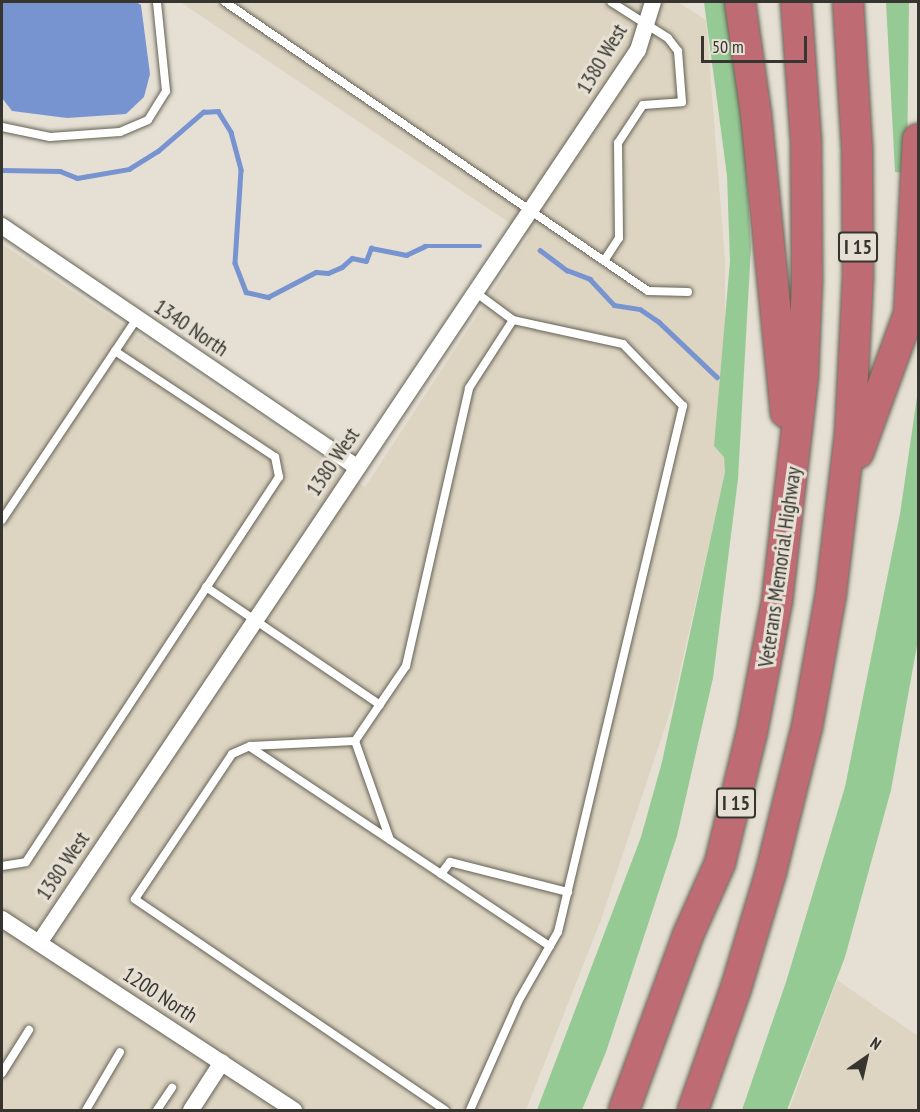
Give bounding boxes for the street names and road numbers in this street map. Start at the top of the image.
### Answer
street label: 1380 West [571,19,633,99]
road number: I 15 [837,230,879,264]
street label: 1340 North [149,294,233,362]
street label: 1380 West [301,423,365,501]
street label: Veterans Memorial Highway [753,465,807,669]
road number: I 15 [715,786,757,820]
street label: 1380 West [31,827,95,905]
street label: 1200 North [118,962,202,1028]

